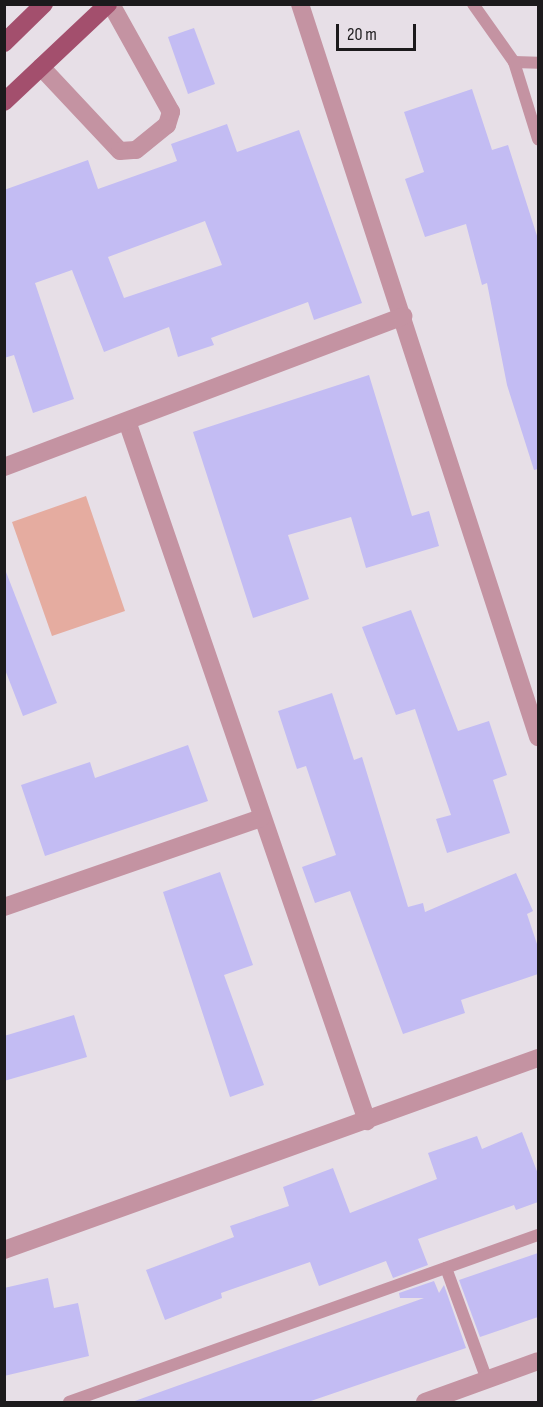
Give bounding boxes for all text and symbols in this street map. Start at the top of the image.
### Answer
scale bar [339,12,418,50]
text: 20 m [347,24,377,45]

